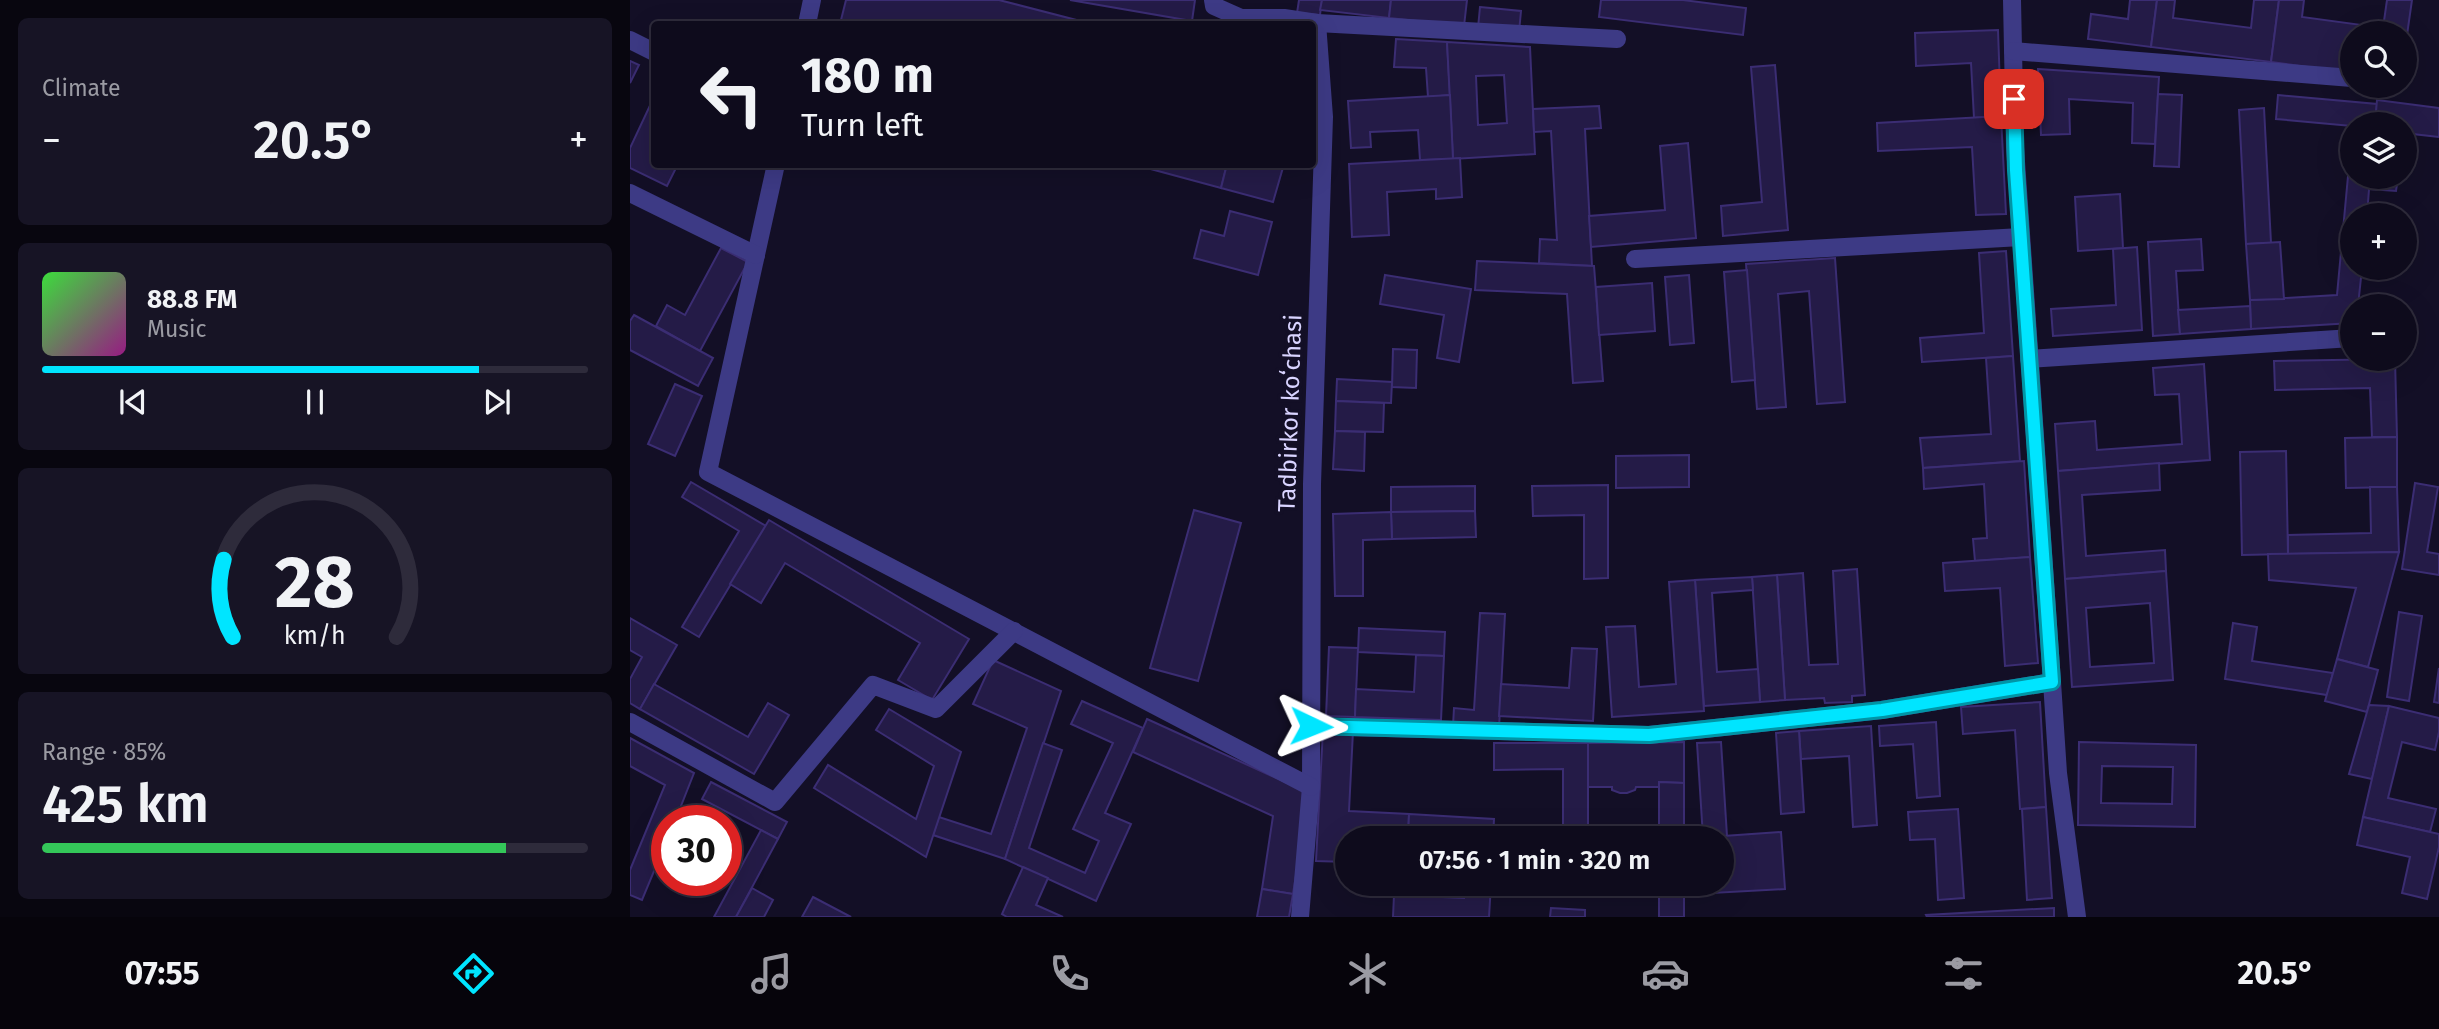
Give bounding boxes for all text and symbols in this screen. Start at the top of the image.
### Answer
map controls [2340,21,2417,371]
button: search [2340,21,2417,98]
text: 180 m [801,46,934,105]
icon: left [686,49,777,140]
pin [1984,69,2044,129]
text: Climate [42,74,121,102]
icon: arrive [1995,80,2033,118]
text: Turn left [801,106,923,144]
text: 20.5° [253,109,377,172]
button: layers [2340,112,2417,189]
text: − [42,117,61,163]
text: + [569,117,588,163]
button: + [2340,203,2417,280]
text: 88.8 FM [147,284,237,315]
button: − [2340,294,2417,371]
street label: Tadbirkor koʻchasi [1273,314,1307,512]
text: Music [147,315,207,343]
icon: previous [114,383,152,421]
icon: pause [296,383,334,421]
icon: next [478,383,516,421]
text: 28 [275,539,355,626]
text: km/h [284,621,346,651]
position arrow [1274,689,1348,763]
text: Range · 85% [42,738,166,766]
text: 425 km [42,773,209,836]
speed limit sign: 30 [651,805,742,896]
text: 07:56 · 1 min · 320 m [1419,845,1650,876]
icon: directions [449,949,498,998]
icon: music [747,949,796,998]
icon: phone [1045,949,1094,998]
icon: climate [1343,949,1392,998]
icon: car [1641,949,1690,998]
icon: filters [1939,949,1988,998]
text: 07:55 [125,954,200,992]
text: 20.5° [2238,954,2314,992]

